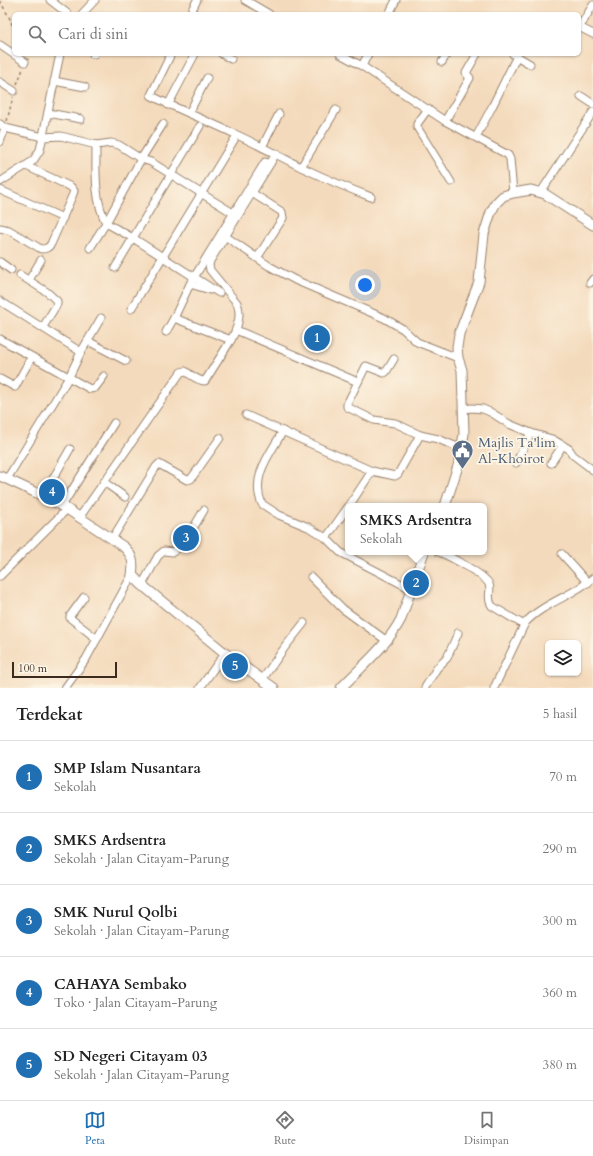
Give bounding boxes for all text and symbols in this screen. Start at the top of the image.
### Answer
search box [12,12,581,56]
icon: search [26,23,48,45]
text: Cari di sini [58,24,128,44]
your location [355,275,375,295]
pin: 1 [304,323,330,353]
place label: Majlis Ta'lim Al-Khoirot [478,433,556,468]
public building icon: Majlis Ta'lim Al-Khoirot [449,437,475,470]
pin: 4 [39,477,65,507]
popup [345,503,487,555]
text: SMKS Ardsentra [360,510,472,530]
pin: 3 [173,523,199,553]
text: Sekolah [360,530,402,548]
pin: 2 [403,568,429,598]
map controls [545,640,581,676]
button: layers [545,640,581,676]
pin: 5 [222,651,248,681]
scale bar [12,660,117,679]
text: 100 m [18,661,47,676]
text: Terdekat [16,703,82,726]
text: 5 hasil [543,705,577,723]
text: SMP Islam Nusantara [54,758,201,778]
text: 1 [26,768,32,786]
text: 70 m [549,768,577,786]
text: Sekolah [54,778,96,796]
text: SMKS Ardsentra [54,830,166,850]
text: 2 [26,840,32,858]
text: 290 m [543,840,577,858]
text: Sekolah · Jalan Citayam-Parung [54,850,229,868]
text: SMK Nurul Qolbi [54,902,178,922]
text: 3 [26,912,32,930]
text: 300 m [543,912,577,930]
text: Sekolah · Jalan Citayam-Parung [54,922,229,940]
text: CAHAYA Sembako [54,974,187,994]
text: 4 [26,984,32,1002]
text: 360 m [543,984,577,1002]
text: Toko · Jalan Citayam-Parung [54,994,217,1012]
text: SD Negeri Citayam 03 [54,1046,207,1066]
text: 5 [26,1056,32,1074]
text: 380 m [543,1056,577,1074]
text: Sekolah · Jalan Citayam-Parung [54,1066,229,1084]
tab: Peta [84,1109,106,1148]
tab: Rute [274,1109,296,1148]
tab: Disimpan [464,1109,509,1148]

